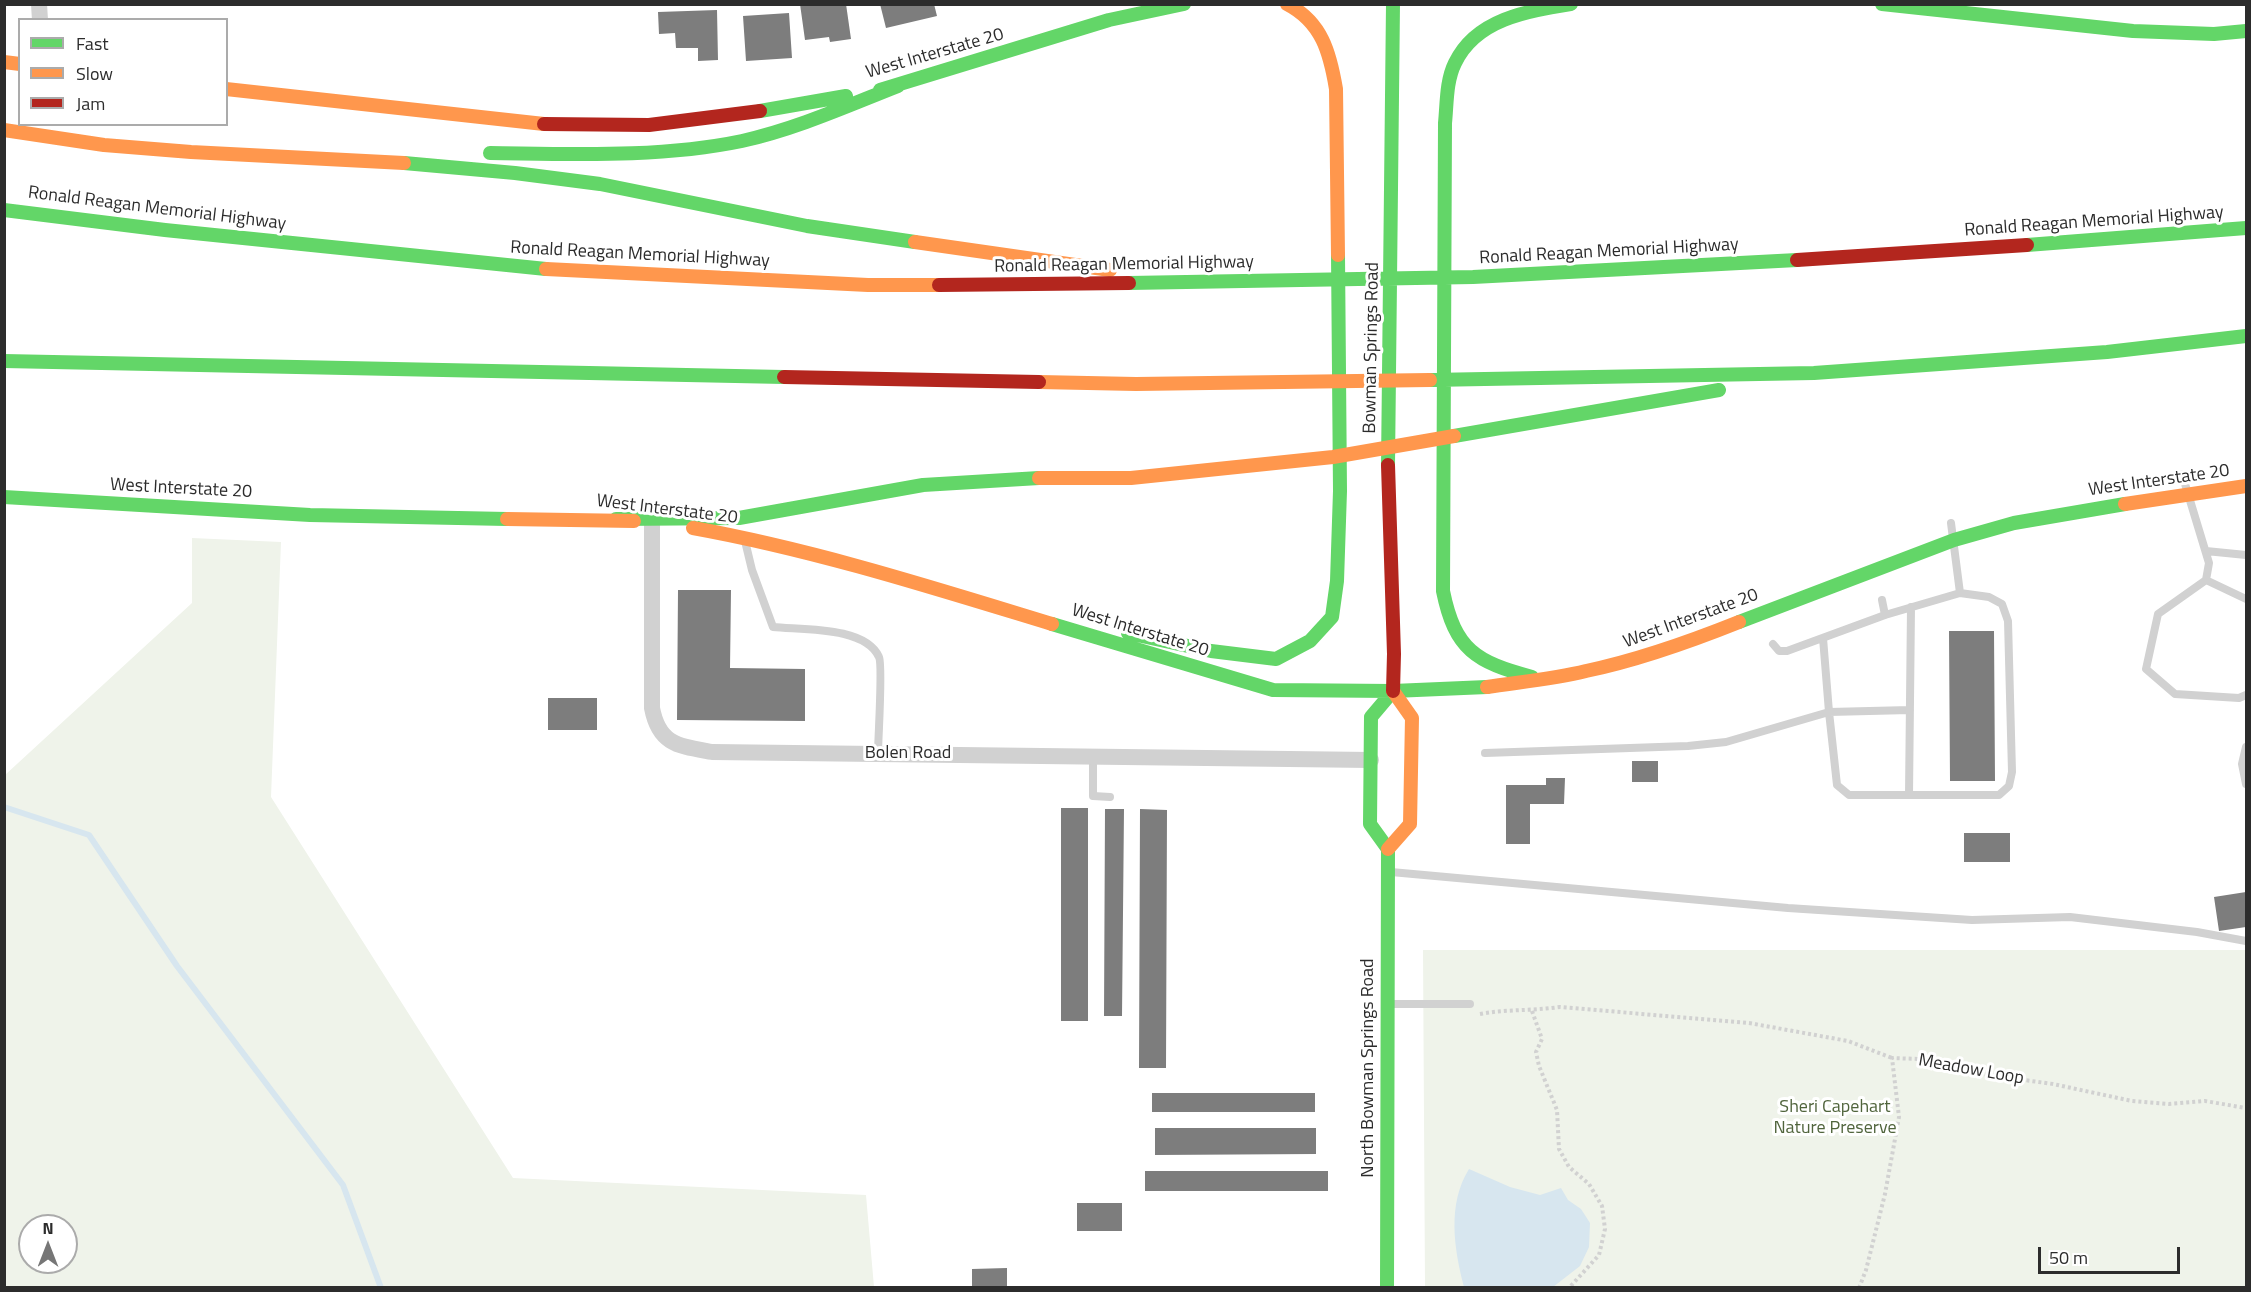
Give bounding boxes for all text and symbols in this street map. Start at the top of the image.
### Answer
legend [18,18,228,126]
street label: West Interstate 20 [864,24,1006,84]
text: Fast [76,30,109,57]
text: Slow [76,60,113,87]
text: Jam [76,90,105,117]
street label: Ronald Reagan Memorial Highway [27,182,287,236]
street label: Ronald Reagan Memorial Highway [1964,202,2224,242]
street label: Ronald Reagan Memorial Highway [1479,234,1739,270]
street label: Ronald Reagan Memorial Highway [510,237,770,273]
street label: Ronald Reagan Memorial Highway [994,252,1254,278]
street label: Bowman Springs Road [1360,262,1384,434]
street label: West Interstate 20 [2087,460,2231,502]
street label: West Interstate 20 [109,474,253,504]
street label: West Interstate 20 [595,491,739,529]
street label: West Interstate 20 [1620,585,1762,653]
street label: West Interstate 20 [1069,600,1211,662]
street label: Bolen Road [865,743,951,765]
street label: North Bowman Springs Road [1358,958,1380,1178]
street label: Meadow Loop [1917,1050,2025,1090]
park label: Sheri Capehart Nature Preserve [1773,1097,1897,1140]
north arrow [18,1214,78,1274]
text: N [42,1216,54,1240]
scale bar [2041,1235,2184,1273]
text: 50 m [2049,1244,2088,1271]

